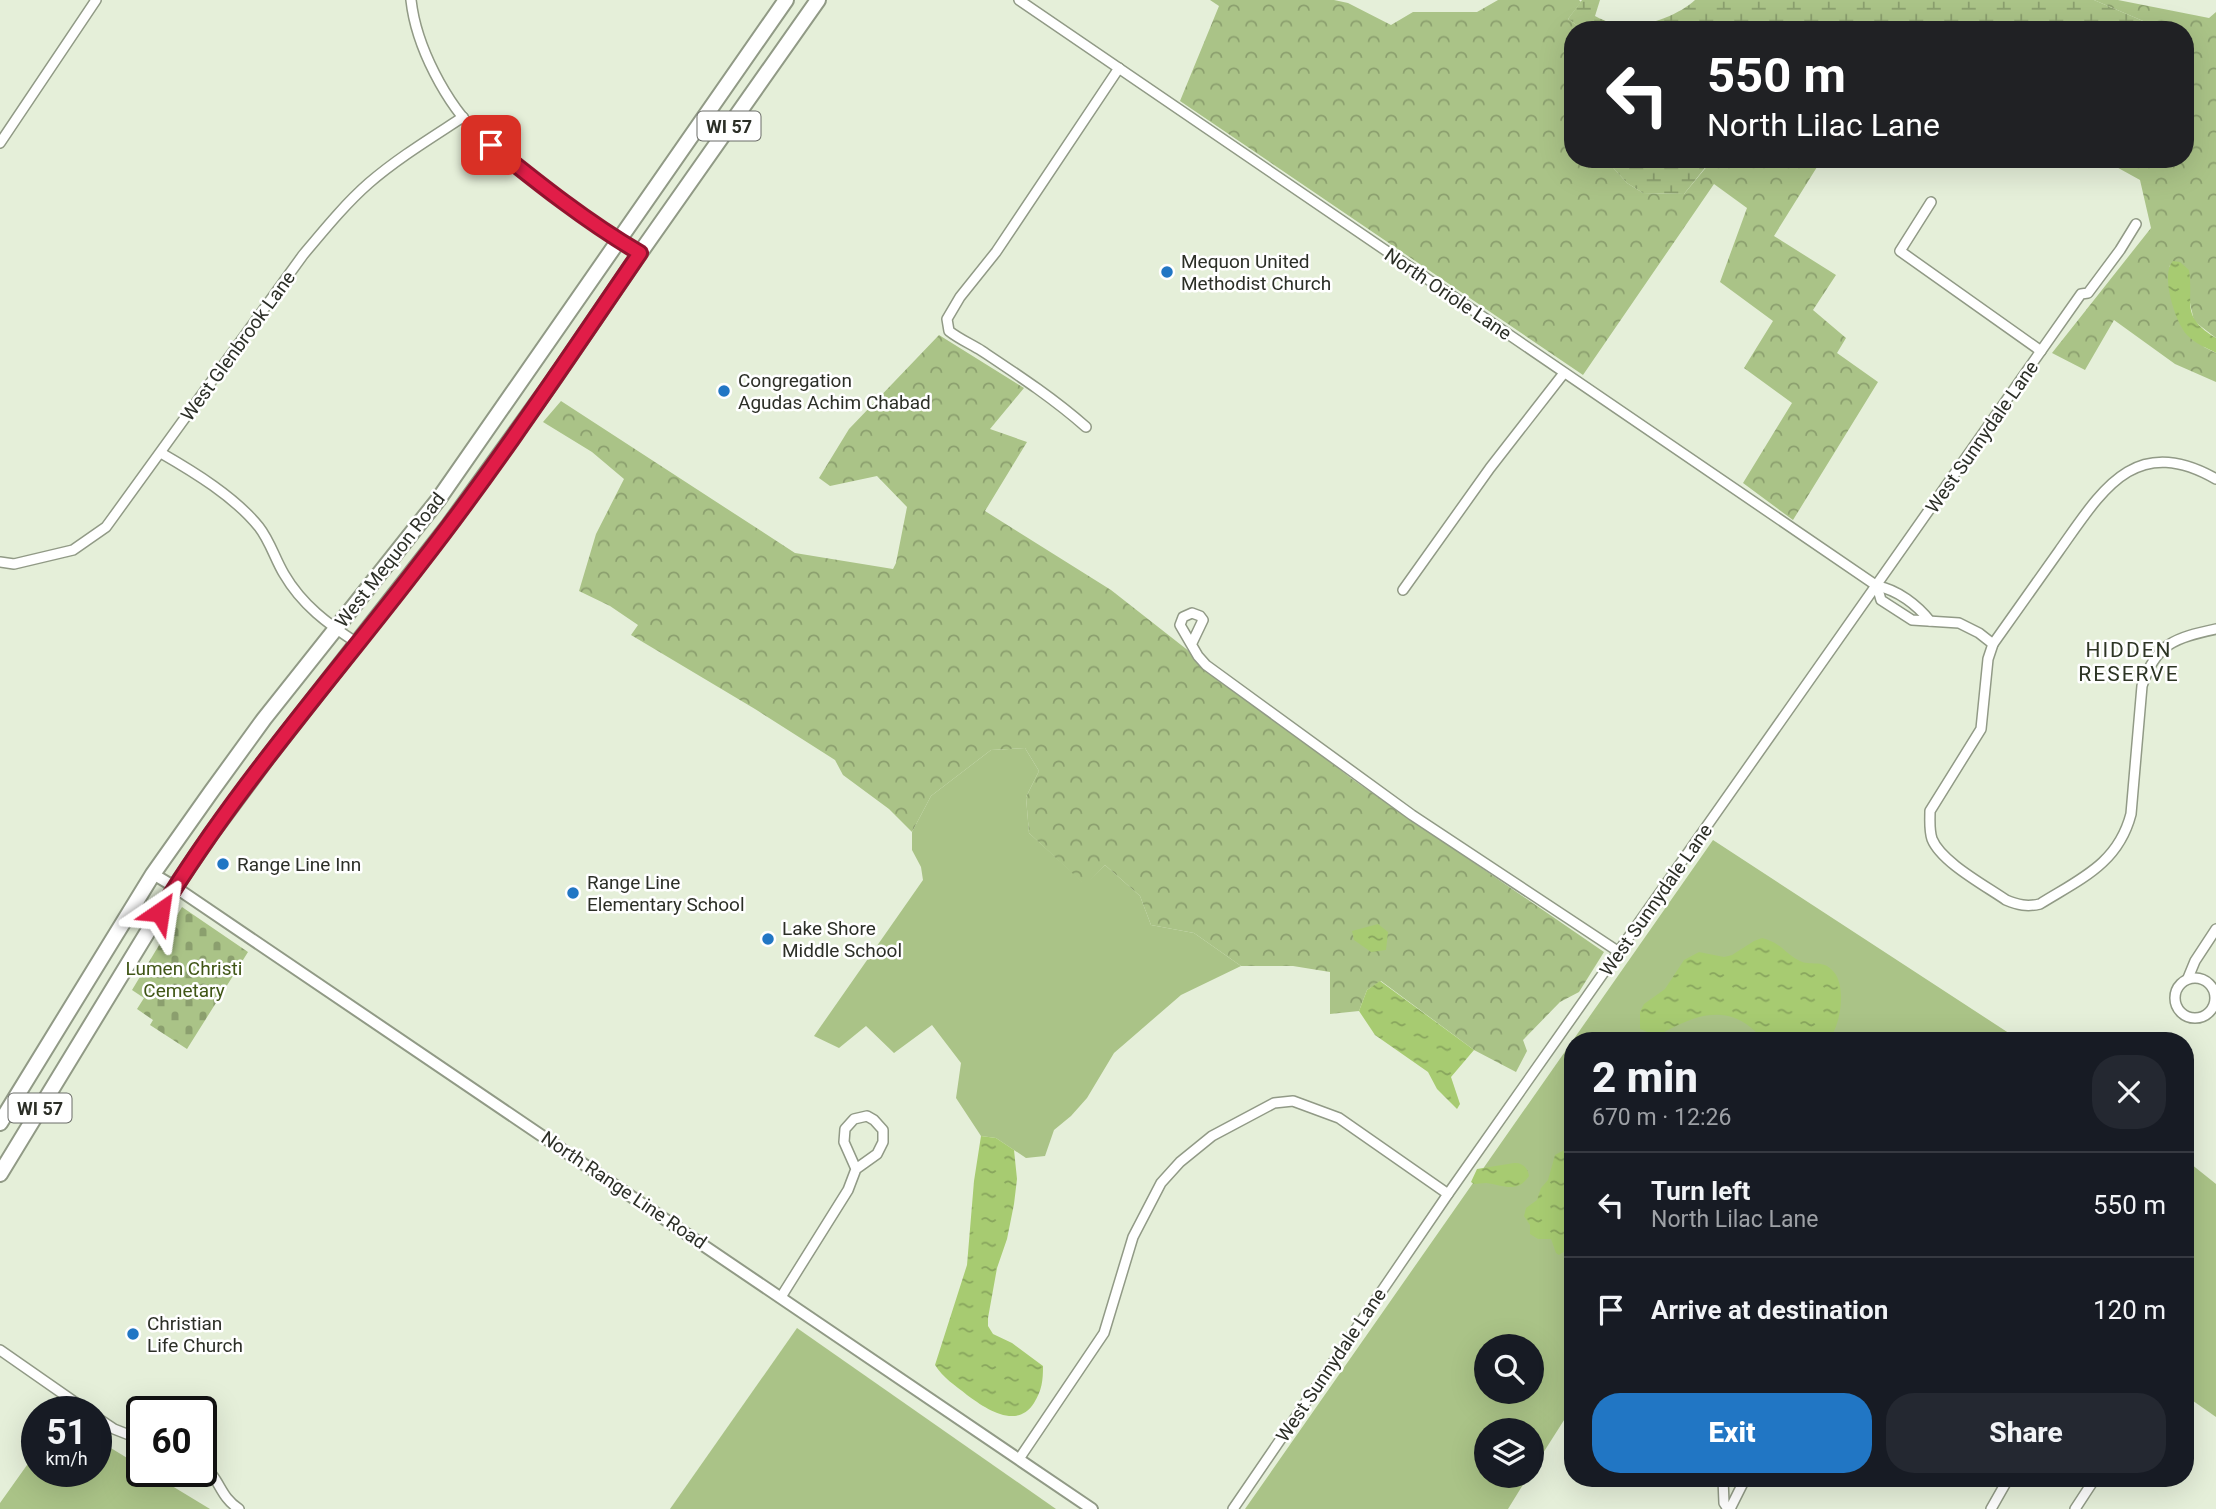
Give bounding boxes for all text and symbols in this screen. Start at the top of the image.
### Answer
text: 550 m [1707,47,1846,104]
icon: left [1592,49,1683,140]
text: North Lilac Lane [1707,106,1940,144]
road number: WI 57 [698,112,760,140]
pin [461,115,521,175]
icon: arrive [472,126,510,164]
street label: North Oriole Lane [1380,243,1516,345]
place label: Mequon United Methodist Church [1181,250,1331,295]
marker: Mequon United Methodist Church [1159,264,1175,280]
street label: West Glenbrook Lane [176,267,300,425]
street label: West Sunnydale Lane [1921,356,2043,518]
place label: Congregation Agudas Achim Chabad [738,369,931,414]
marker: Congregation Agudas Achim Chabad [716,383,732,399]
street label: West Mequon Road [330,488,450,632]
district label: HIDDEN RESERVE [2078,638,2180,686]
street label: West Sunnydale Lane [1595,819,1717,981]
place label: Range Line Inn [237,853,361,876]
marker: Range Line Inn [215,856,231,872]
place label: Range Line Elementary School [587,871,745,916]
position arrow [123,875,197,949]
marker: Range Line Elementary School [565,885,581,901]
place label: Lake Shore Middle School [782,917,902,962]
marker: Lake Shore Middle School [760,931,776,947]
park label: Lumen Christi Cemetary [126,957,242,1002]
text: 2 min [1592,1053,1698,1102]
button: close [2092,1055,2166,1129]
road number: WI 57 [8,1093,72,1122]
text: 670 m · 12:26 [1592,1104,1731,1131]
street label: North Range Line Road [537,1126,711,1254]
text: Turn left [1651,1176,1750,1206]
icon: left [1592,1186,1630,1224]
text: 550 m [2093,1190,2166,1220]
text: North Lilac Lane [1651,1206,1818,1233]
street label: West Sunnydale Lane [1271,1284,1391,1446]
icon: arrive [1592,1291,1630,1329]
text: Arrive at destination [1651,1295,1888,1325]
text: 120 m [2093,1295,2166,1325]
place label: Christian Life Church [147,1312,243,1357]
marker: Christian Life Church [125,1326,141,1342]
map controls [1474,1334,1544,1488]
button: search [1474,1334,1544,1404]
button: Exit [1592,1393,1872,1473]
button: Share [1886,1393,2166,1473]
speed limit sign: 60 [126,1396,217,1487]
text: 51 [46,1412,87,1453]
button: layers [1474,1418,1544,1488]
text: km/h [45,1448,88,1469]

